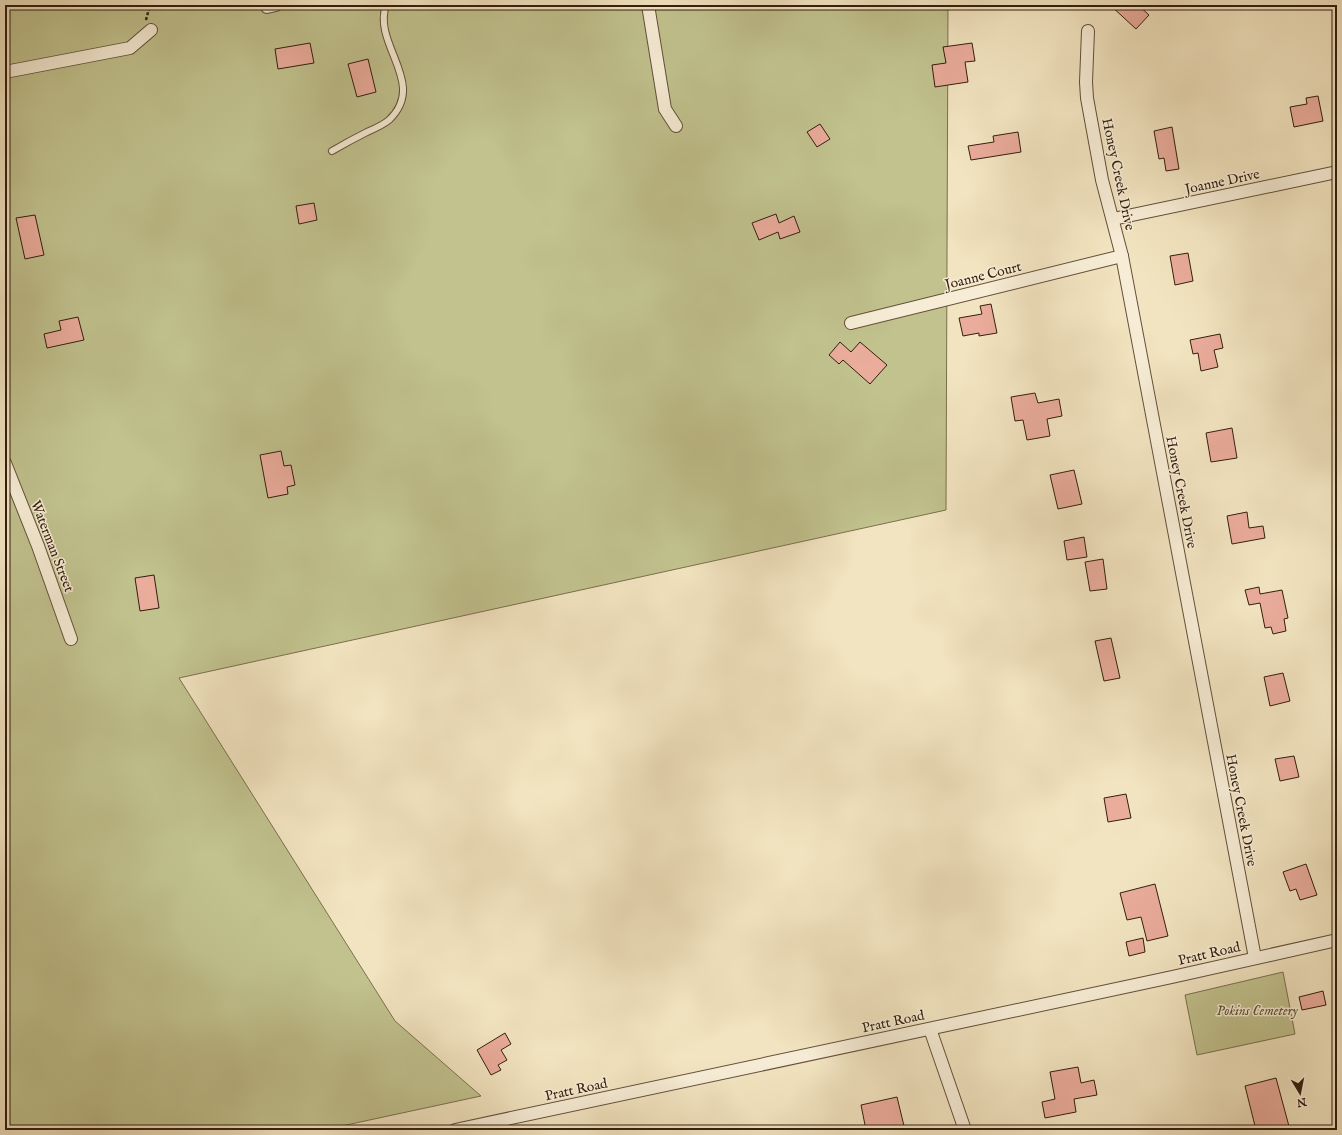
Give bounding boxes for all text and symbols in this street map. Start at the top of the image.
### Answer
street label: Honey Creek Drive [1097,116,1139,233]
street label: Joanne Drive [1181,165,1262,199]
street label: Joanne Court [941,258,1023,295]
street label: Honey Creek Drive [1161,434,1201,551]
street label: Waterman Street [26,498,78,595]
street label: Honey Creek Drive [1221,752,1261,869]
street label: Pratt Road [1176,938,1243,970]
park label: Pokins Cemetery [1216,1002,1298,1020]
street label: Pratt Road [860,1006,927,1037]
north arrow [1280,1073,1320,1113]
street label: Pratt Road [543,1074,610,1105]
text: N [1295,1094,1308,1110]

